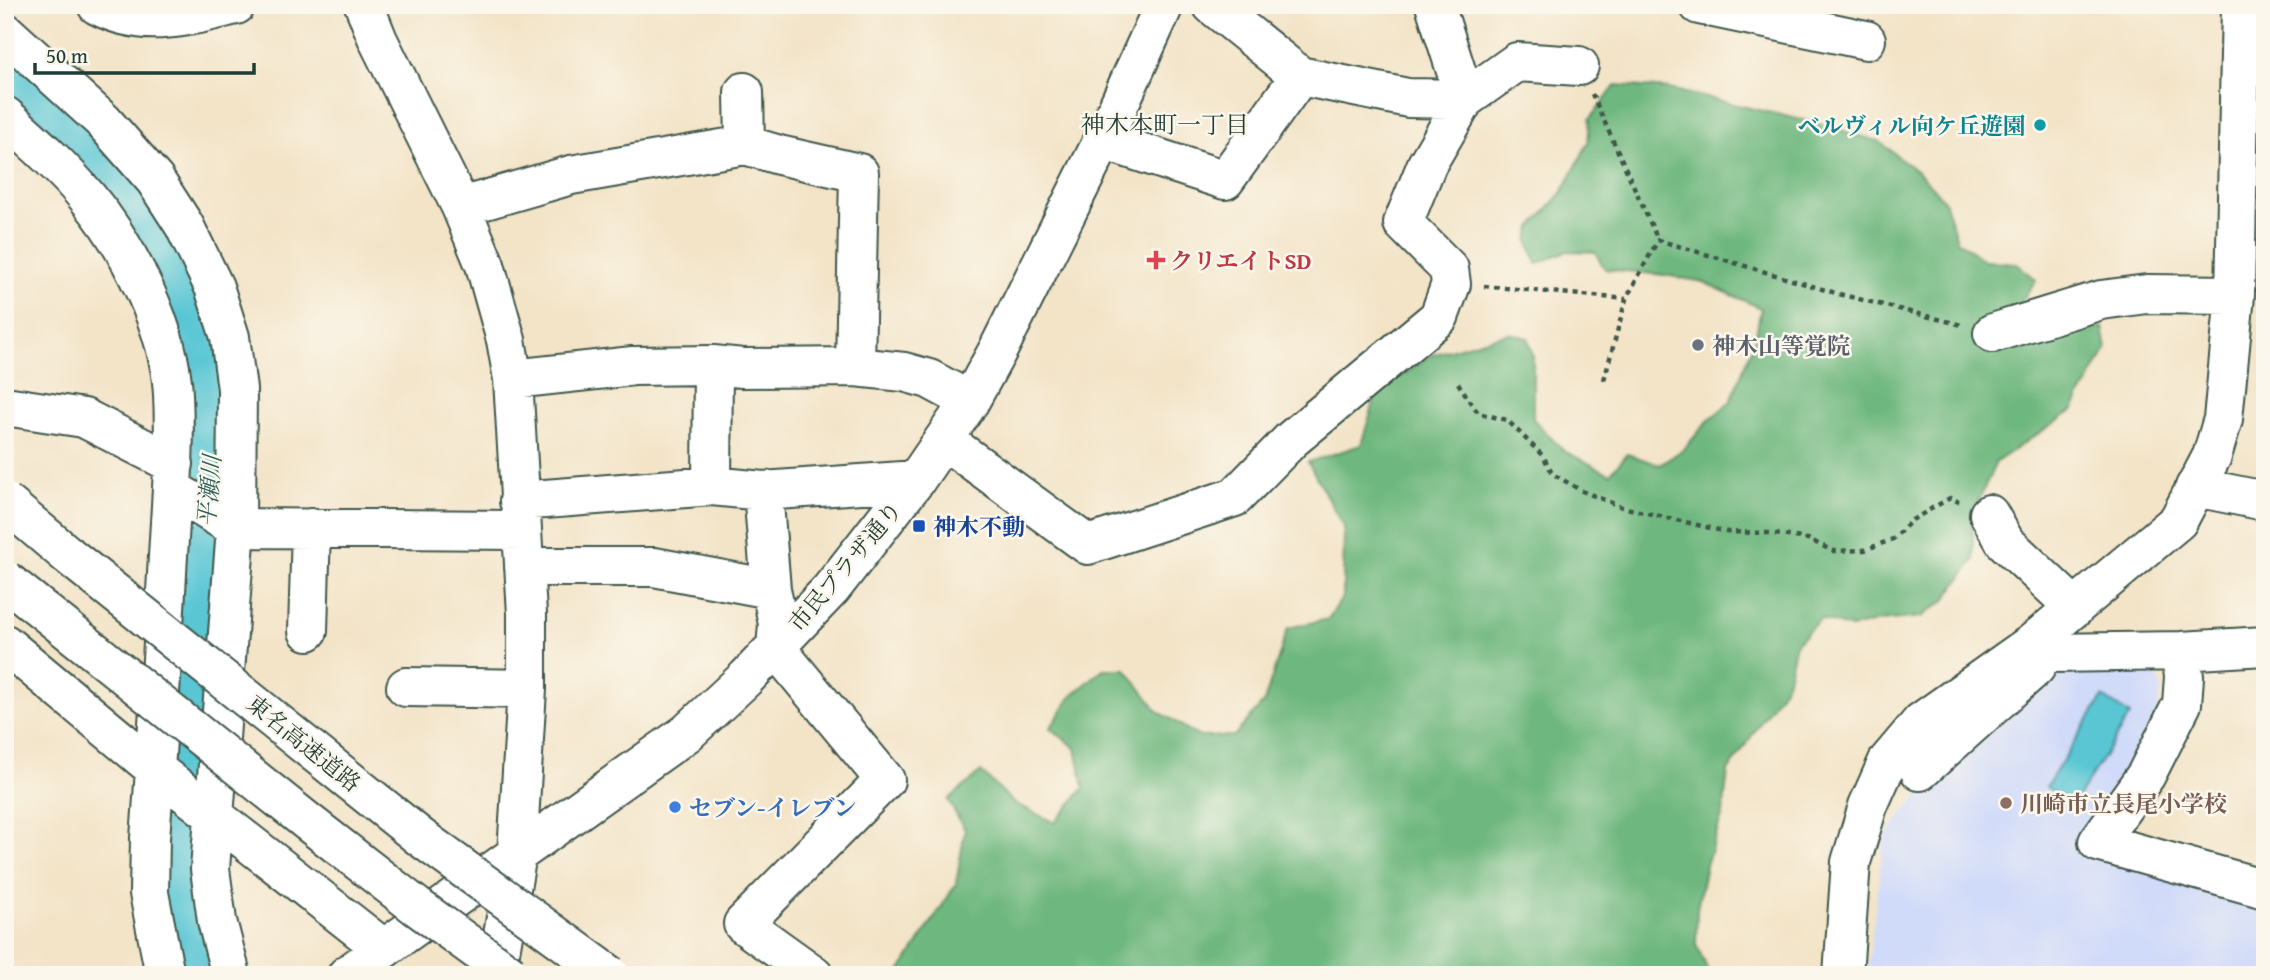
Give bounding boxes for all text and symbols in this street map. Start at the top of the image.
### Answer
scale bar [35,32,254,76]
text: 50 m [46,40,88,71]
district label: 神木本町一丁目 [1081,107,1249,142]
place label: ベルヴィル向ケ丘遊園 [1797,109,2026,142]
marker: ベルヴィル向ケ丘遊園 [2032,117,2048,133]
place label: クリエイトSD [1170,244,1312,277]
marker: クリエイトSD [1148,252,1164,268]
place label: 神木山等覚院 [1712,329,1850,362]
marker: 神木山等覚院 [1690,337,1706,353]
water label: 平瀬川 [188,451,230,528]
street label: 市民プラザ通り [781,494,909,638]
place label: 神木不動 [933,510,1025,543]
marker: 神木不動 [911,518,927,534]
street label: 東名高速道路 [240,687,368,799]
place label: 川崎市立長尾小学校 [2020,787,2227,820]
place label: セブン-イレブン [689,791,856,824]
marker: 川崎市立長尾小学校 [1998,795,2014,811]
marker: セブン-イレブン [667,799,683,815]

